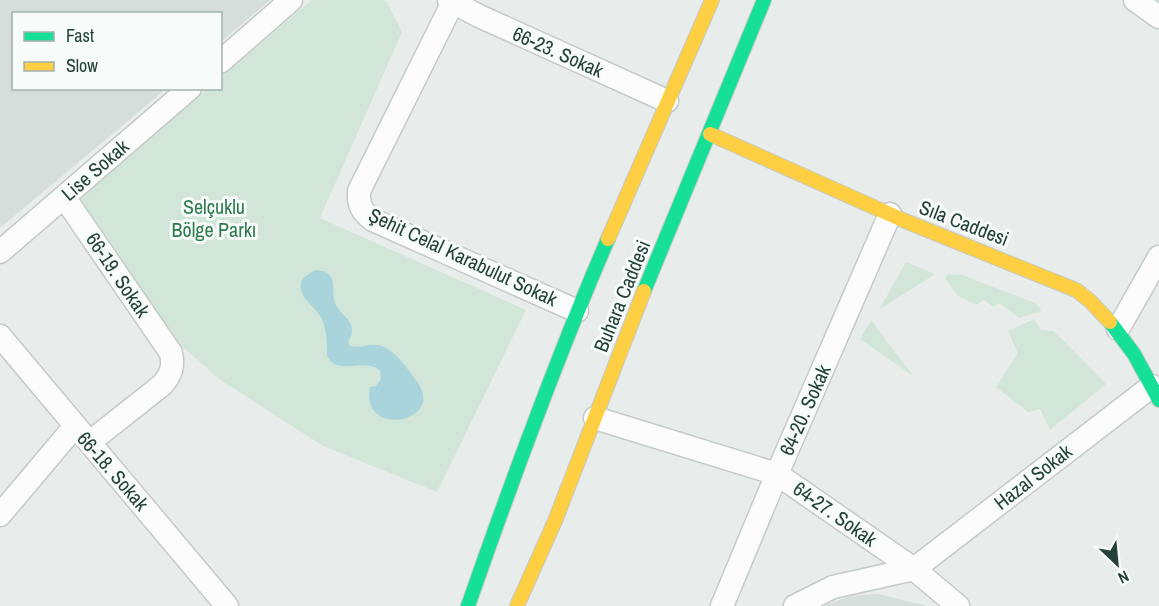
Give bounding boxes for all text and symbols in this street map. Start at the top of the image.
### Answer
legend [12,12,222,90]
street label: 66-23. Sokak [509,20,609,84]
text: Fast [66,23,94,48]
text: Slow [66,53,98,78]
street label: Lise Sokak [55,132,135,206]
park label: Selçuklu Bölge Parkı [172,193,256,243]
street label: Sıla Caddesi [916,193,1013,252]
street label: Şehit Celal Karabulut Sokak [365,201,563,312]
street label: 66-19. Sokak [80,227,157,323]
street label: Buhara Caddesi [587,236,656,356]
street label: 64-20. Sokak [773,359,837,459]
street label: 66-18. Sokak [71,425,156,517]
street label: Hazal Sokak [988,437,1078,516]
street label: 64-27. Sokak [788,475,883,553]
north arrow [1087,534,1147,594]
text: N [1114,566,1133,589]

